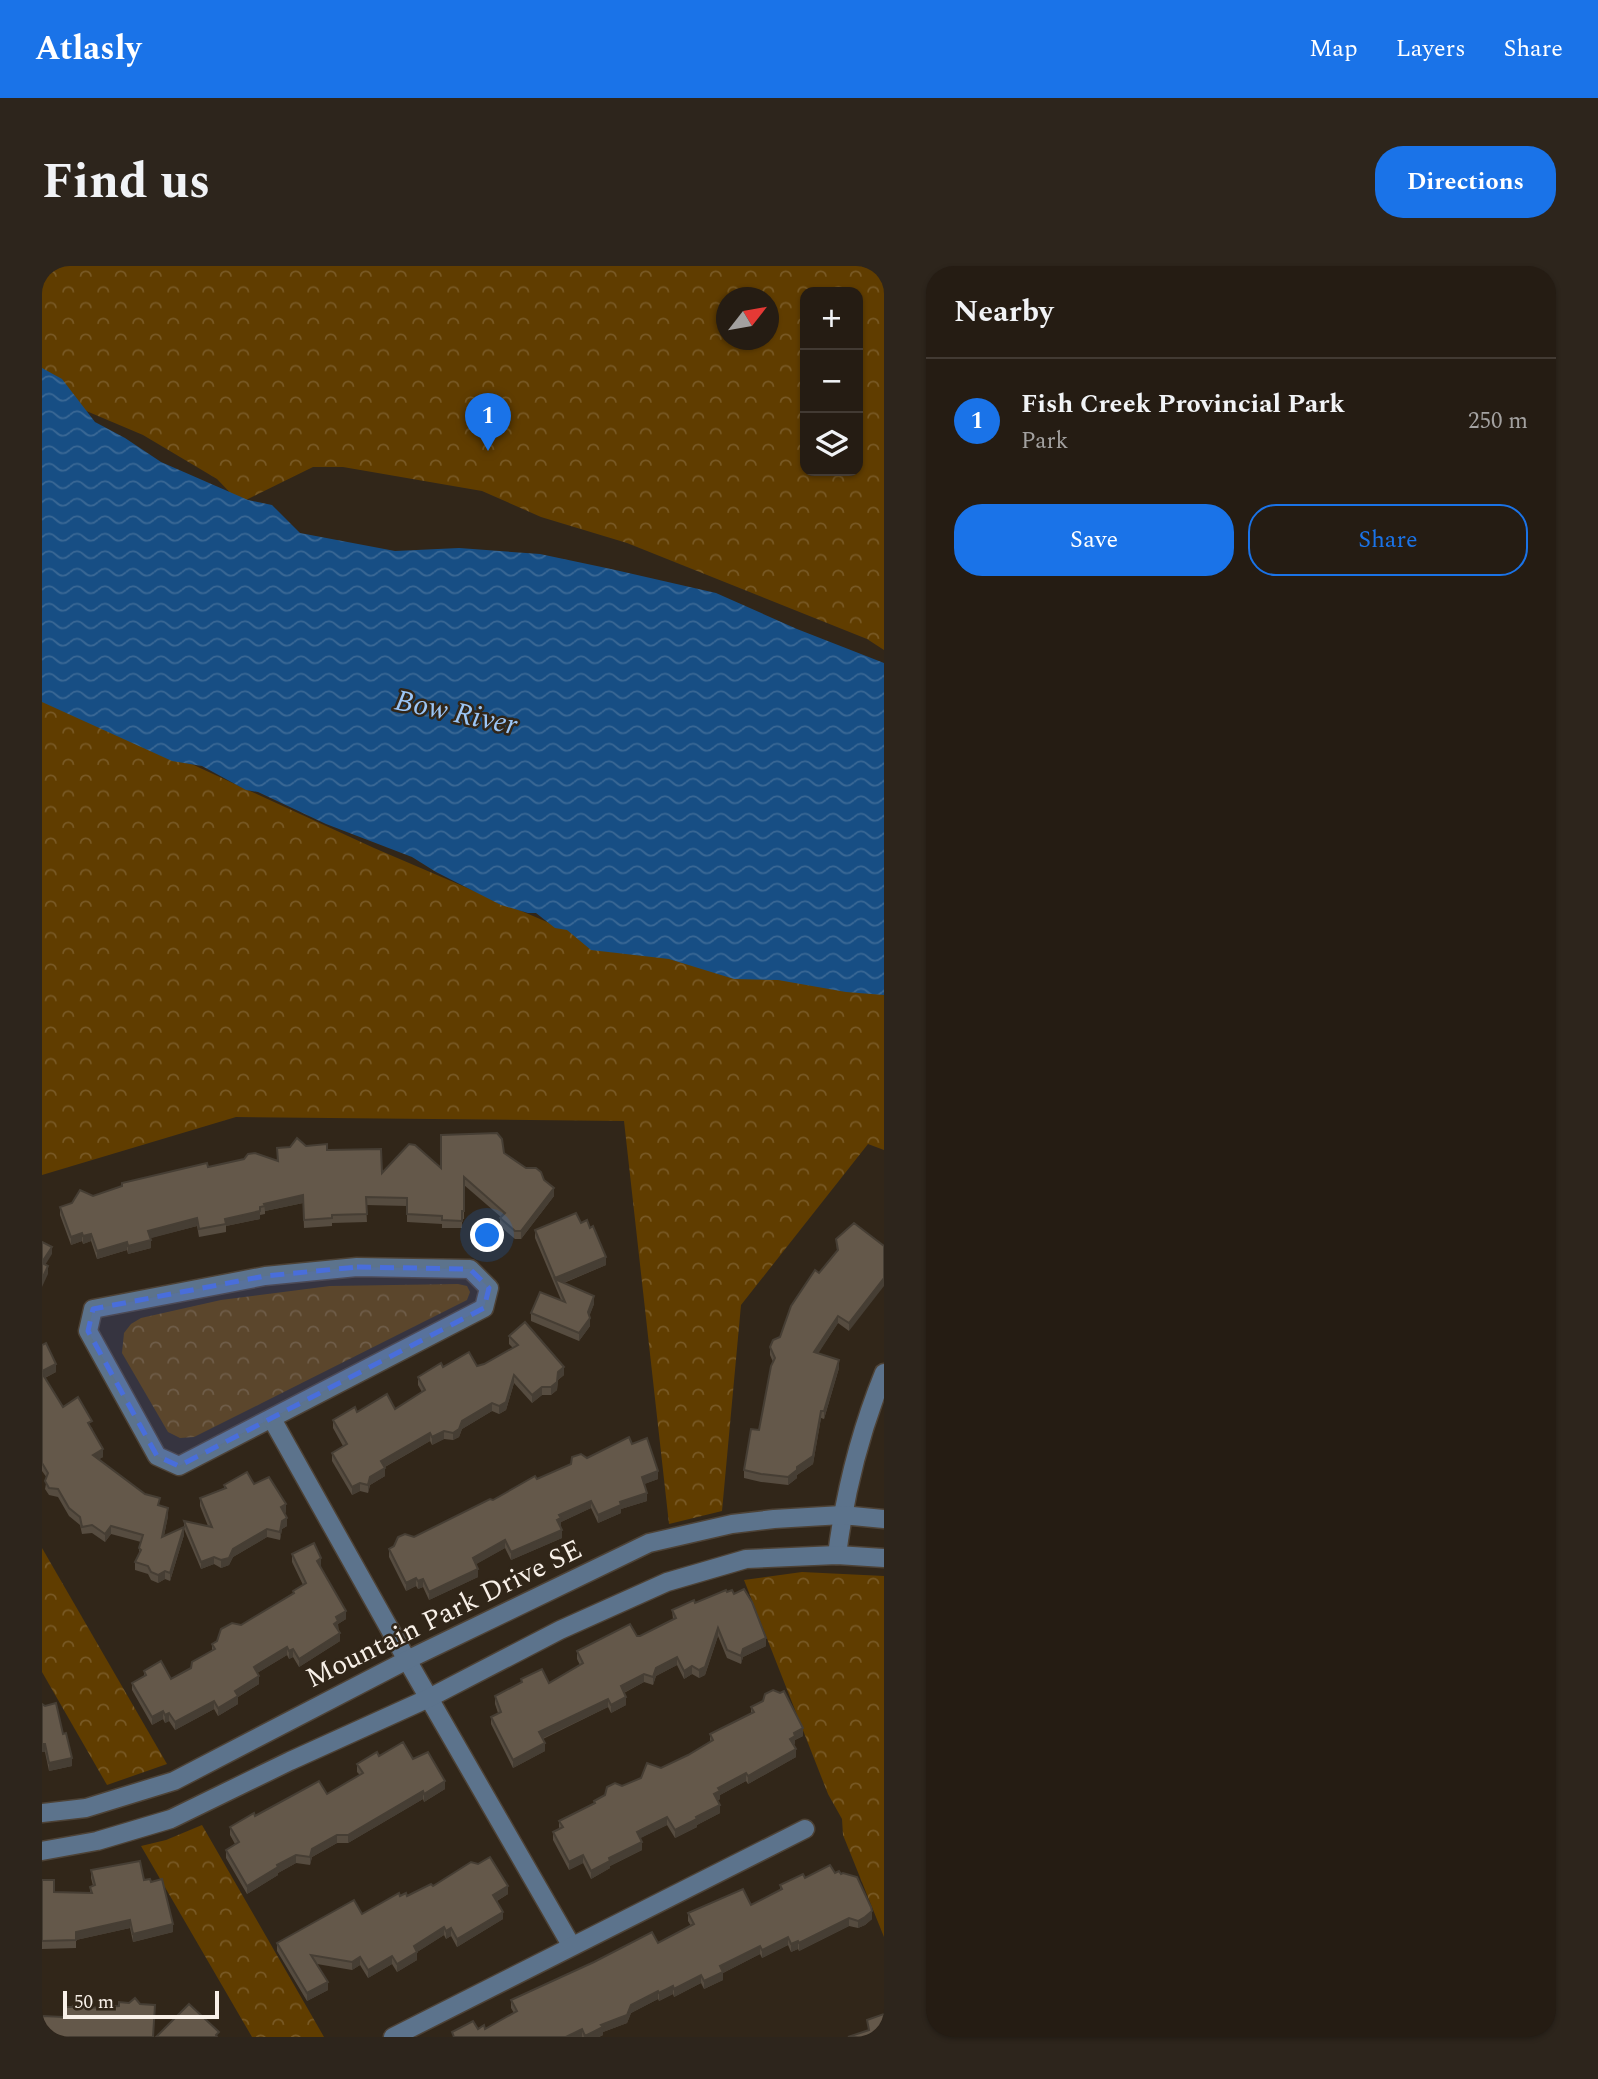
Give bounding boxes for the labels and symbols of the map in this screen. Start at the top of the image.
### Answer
north arrow [716,287,779,350]
pin: 1 [465,393,511,451]
water label: Bow River [390,678,522,749]
your location [470,1218,504,1252]
street label: Mountain Park Drive SE [298,1528,590,1700]
scale bar [63,1988,219,2020]

